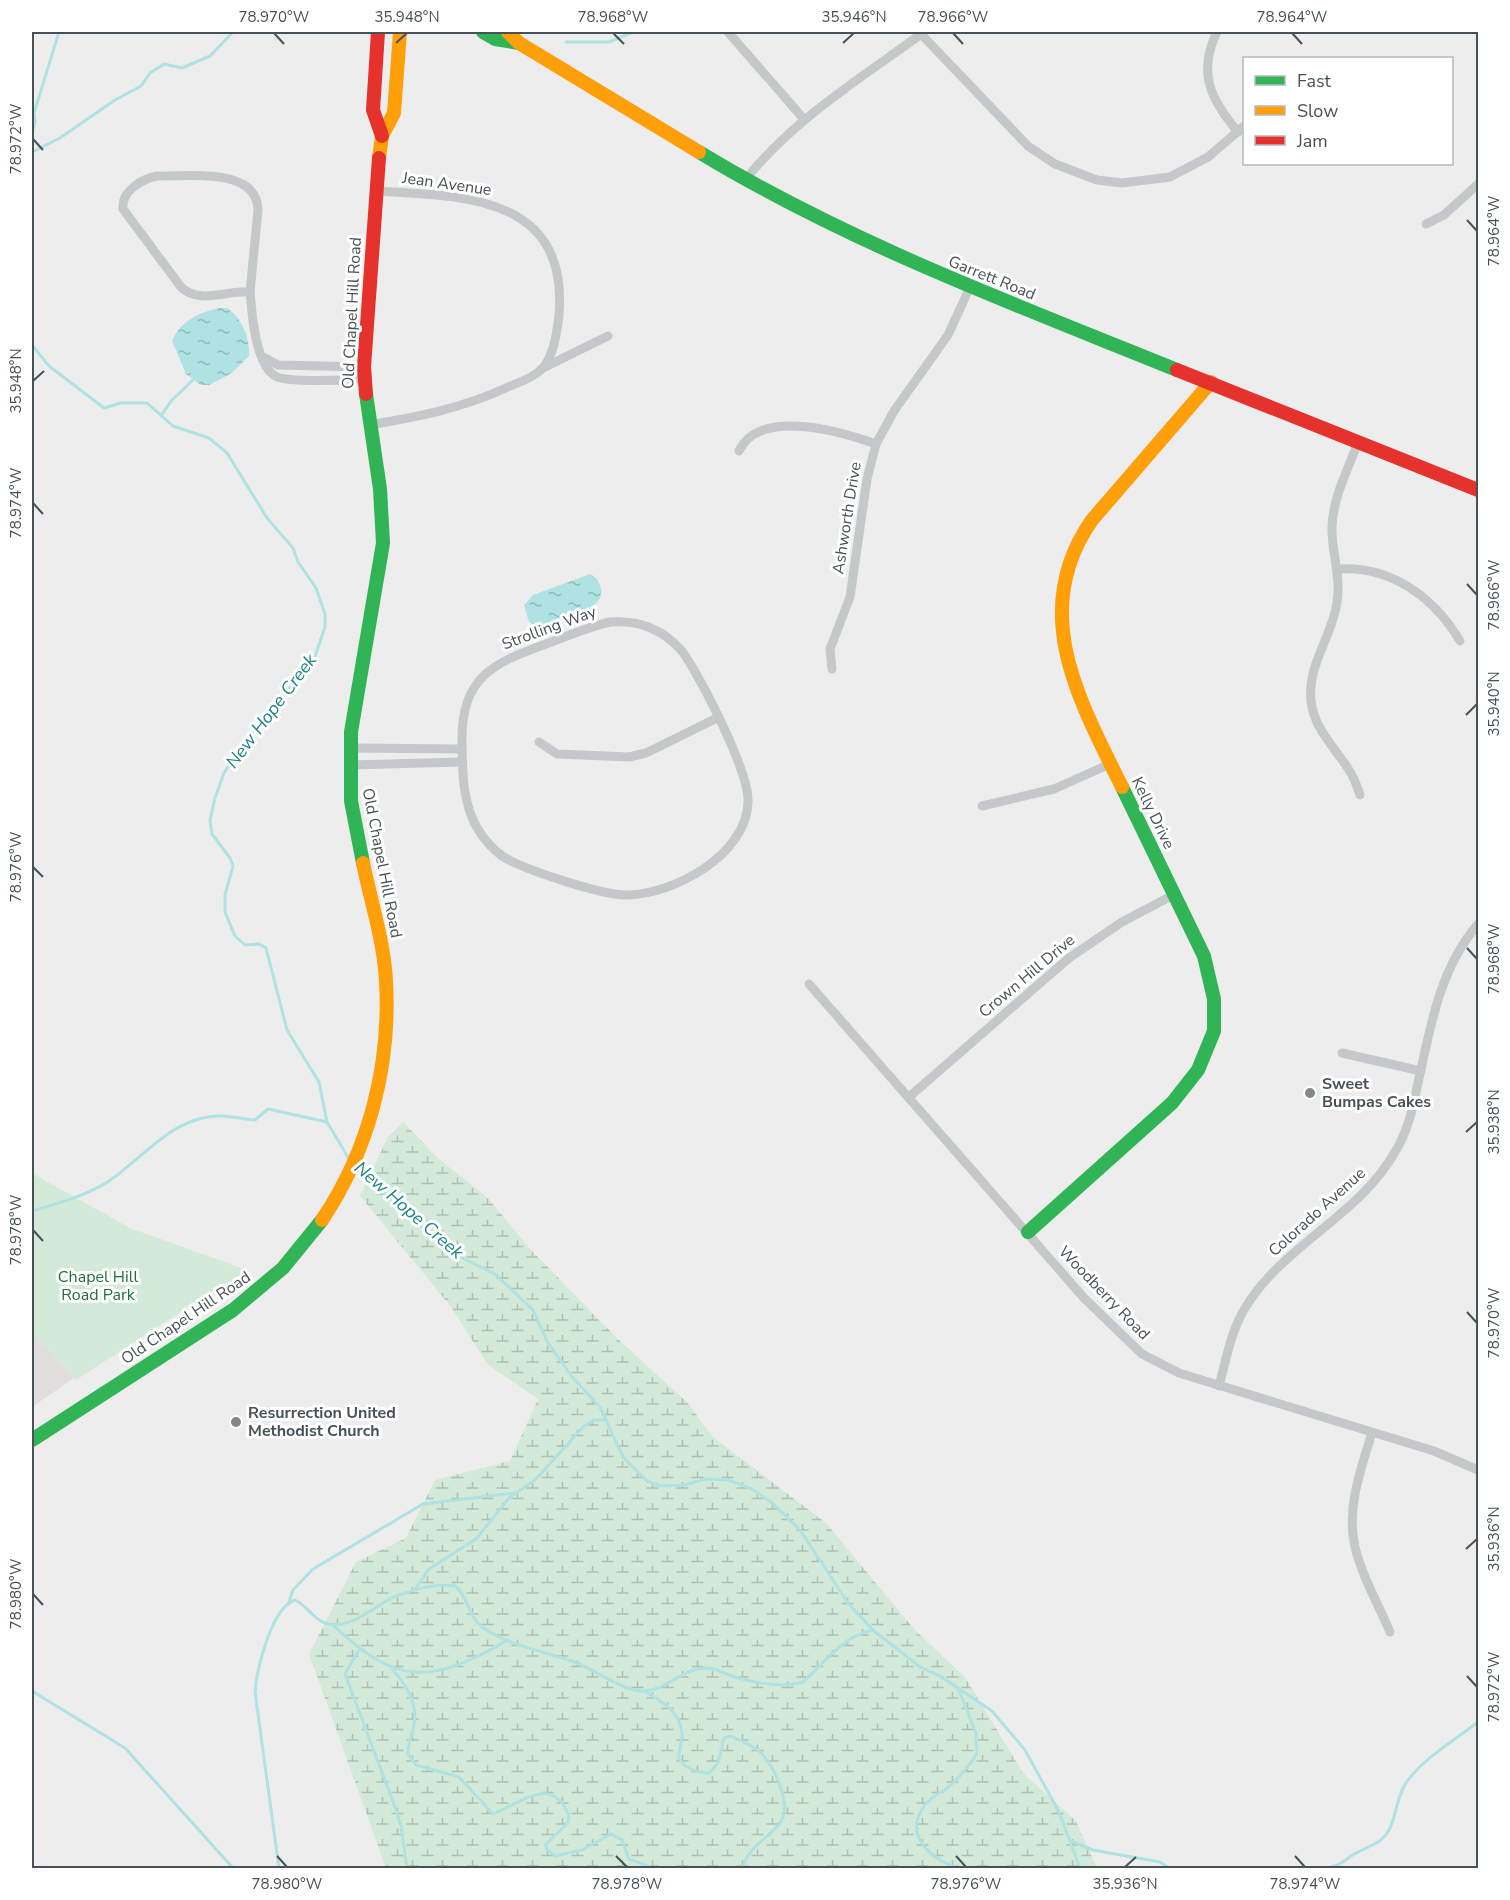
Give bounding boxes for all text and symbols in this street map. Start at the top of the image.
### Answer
text: 78.970°W [239,7,310,27]
text: 35.948°N [374,7,440,27]
text: 78.968°W [578,7,649,27]
text: 35.946°N [821,7,887,27]
text: 78.966°W [918,7,989,27]
text: 78.964°W [1257,7,1328,27]
legend [1243,57,1453,165]
text: Fast [1297,69,1332,93]
text: Slow [1297,99,1338,123]
text: 78.972°W [6,103,26,174]
text: Jam [1296,129,1328,153]
street label: Jean Avenue [400,167,493,201]
text: 78.964°W [1484,195,1504,266]
street label: Old Chapel Hill Road [337,236,367,390]
street label: Garrett Road [945,251,1039,305]
text: 35.948°N [6,348,26,414]
street label: Ashworth Drive [827,460,867,576]
text: 78.974°W [6,467,26,538]
text: 78.966°W [1484,559,1504,630]
street label: Strolling Way [499,600,600,655]
water label: New Hope Creek [220,648,323,773]
text: 35.940°N [1484,671,1504,737]
street label: Kelly Drive [1126,773,1180,853]
street label: Old Chapel Hill Road [357,786,407,940]
text: 78.976°W [6,831,26,902]
text: 78.968°W [1484,923,1504,994]
street label: Crown Hill Drive [974,929,1080,1023]
place label: Sweet Bumpas Cakes [1322,1073,1431,1113]
marker: Sweet Bumpas Cakes [1303,1086,1317,1100]
text: 35.938°N [1484,1089,1504,1155]
water label: New Hope Creek [349,1156,470,1265]
street label: Colorado Avenue [1264,1162,1370,1262]
text: 78.978°W [6,1194,26,1265]
street label: Woodberry Road [1053,1241,1155,1345]
park label: Chapel Hill Road Park [58,1266,138,1306]
street label: Old Chapel Hill Road [117,1266,255,1370]
text: 78.970°W [1484,1287,1504,1358]
place label: Resurrection United Methodist Church [248,1402,396,1442]
marker: Resurrection United Methodist Church [229,1415,243,1429]
text: 35.936°N [1484,1506,1504,1572]
text: 78.980°W [6,1558,26,1629]
text: 78.972°W [1484,1651,1504,1722]
text: 78.980°W [252,1874,323,1894]
text: 78.978°W [592,1874,663,1894]
text: 78.976°W [931,1874,1002,1894]
text: 35.936°N [1092,1874,1158,1894]
text: 78.974°W [1270,1874,1341,1894]

